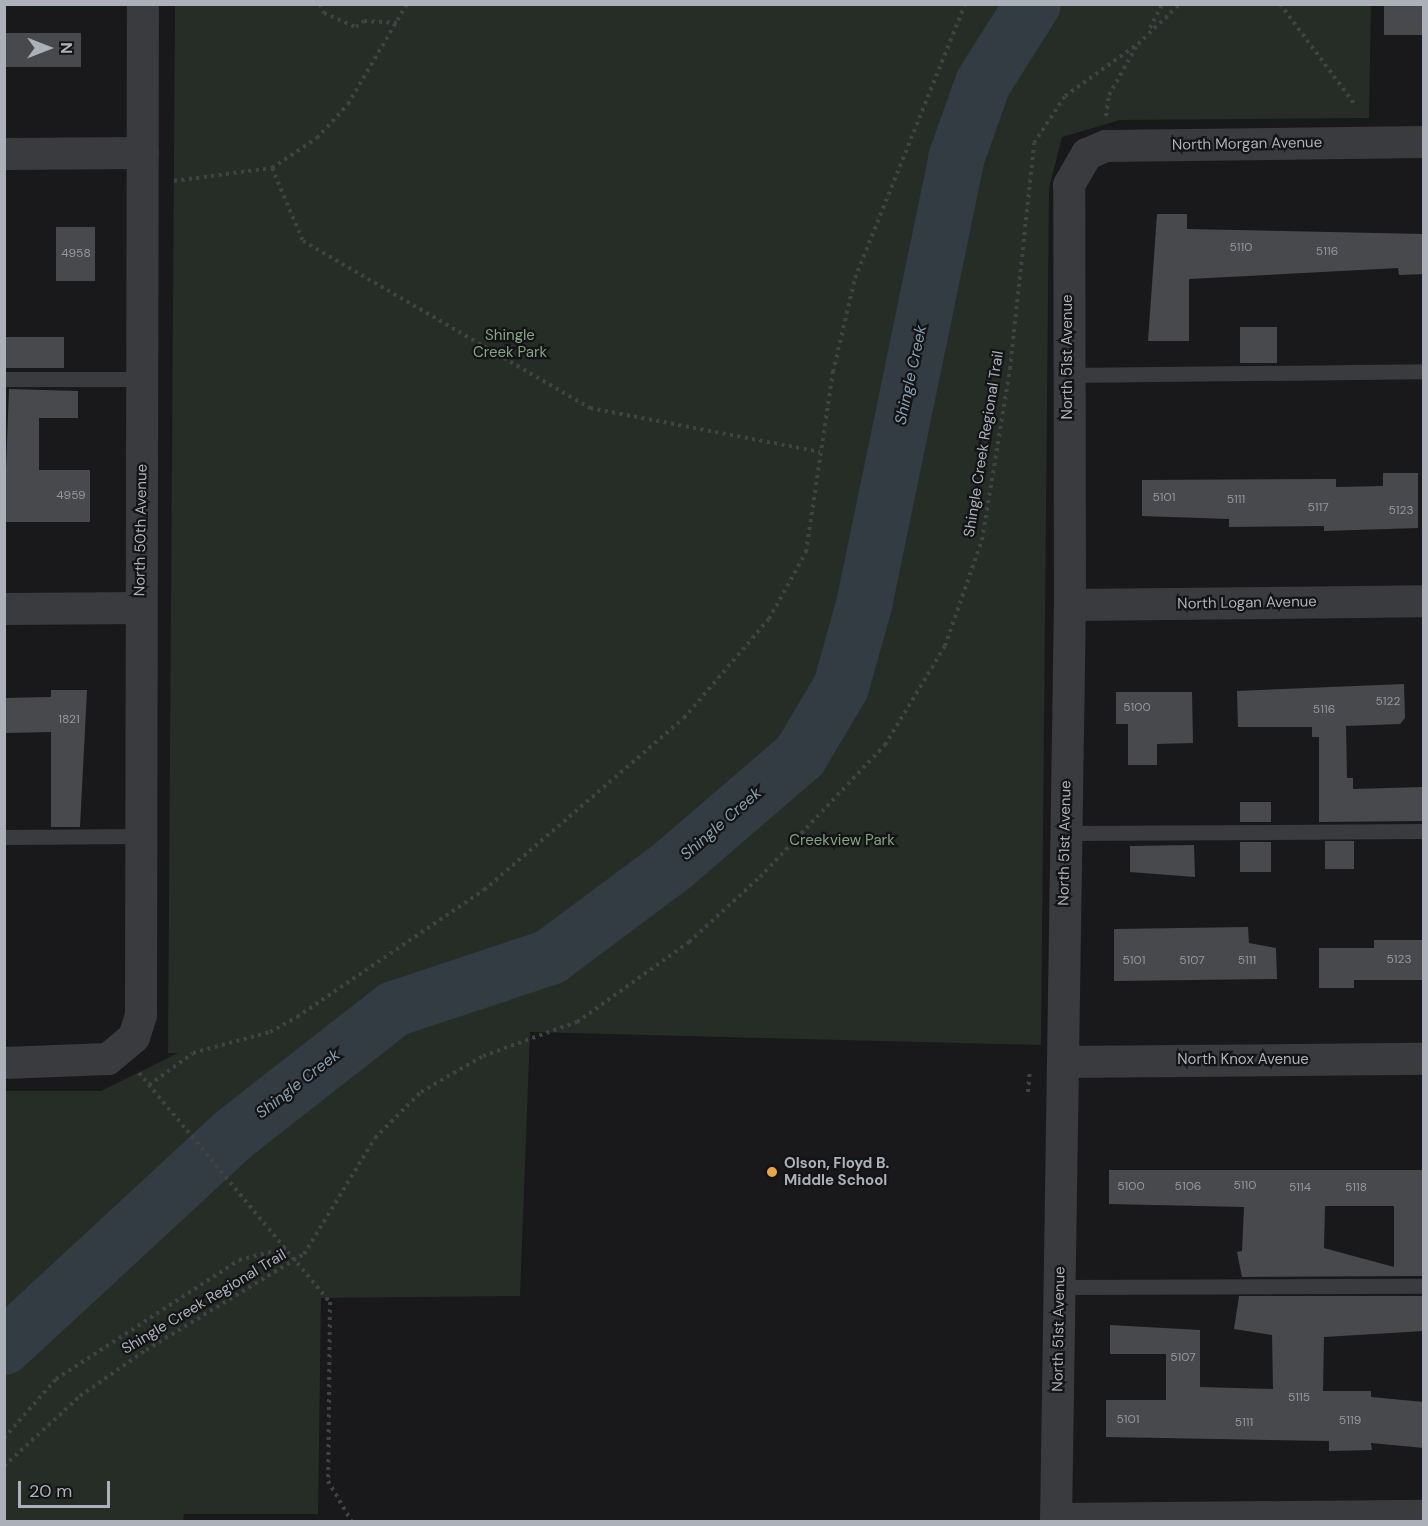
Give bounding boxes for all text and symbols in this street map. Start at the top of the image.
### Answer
north arrow [18,18,78,78]
text: N [56,42,77,54]
street label: North Morgan Avenue [1172,134,1322,154]
house number: 5110 [1229,241,1253,255]
house number: 5116 [1316,245,1338,259]
house number: 4958 [61,247,91,261]
street label: North 51st Avenue [1059,294,1077,420]
water label: Shingle Creek [891,323,931,427]
park label: Shingle Creek Park [473,326,547,361]
street label: Shingle Creek Regional Trail [960,350,1008,538]
street label: North 50th Avenue [131,464,151,596]
house number: 4959 [56,489,86,503]
house number: 5101 [1152,491,1176,505]
house number: 5111 [1227,493,1245,507]
house number: 5117 [1307,501,1329,515]
house number: 5123 [1388,504,1414,518]
street label: North Logan Avenue [1177,593,1317,613]
house number: 5122 [1376,695,1400,709]
house number: 5100 [1123,701,1151,715]
house number: 5116 [1313,703,1335,717]
house number: 1821 [58,713,80,727]
street label: North 51st Avenue [1055,780,1075,906]
water label: Shingle Creek [676,784,766,864]
park label: Creekview Park [789,832,895,850]
house number: 5123 [1386,953,1412,967]
house number: 5101 [1122,954,1146,968]
house number: 5107 [1179,954,1205,968]
house number: 5111 [1238,954,1256,968]
water label: Shingle Creek [252,1045,344,1123]
street label: North Knox Avenue [1177,1051,1309,1069]
place label: Olson, Floyd B. Middle School [784,1154,889,1189]
marker: Olson, Floyd B. Middle School [765,1165,779,1179]
house number: 5110 [1233,1179,1257,1193]
house number: 5100 [1117,1180,1145,1194]
house number: 5106 [1175,1180,1201,1194]
house number: 5114 [1289,1181,1311,1195]
house number: 5118 [1345,1181,1367,1195]
street label: Shingle Creek Regional Trail [119,1246,289,1358]
street label: North 51st Avenue [1049,1266,1069,1392]
house number: 5107 [1170,1351,1196,1365]
house number: 5115 [1288,1391,1310,1405]
house number: 5101 [1116,1413,1140,1427]
house number: 5119 [1339,1414,1361,1428]
house number: 5111 [1235,1416,1253,1430]
scale bar [21,1469,112,1507]
text: 20 m [29,1479,72,1503]

